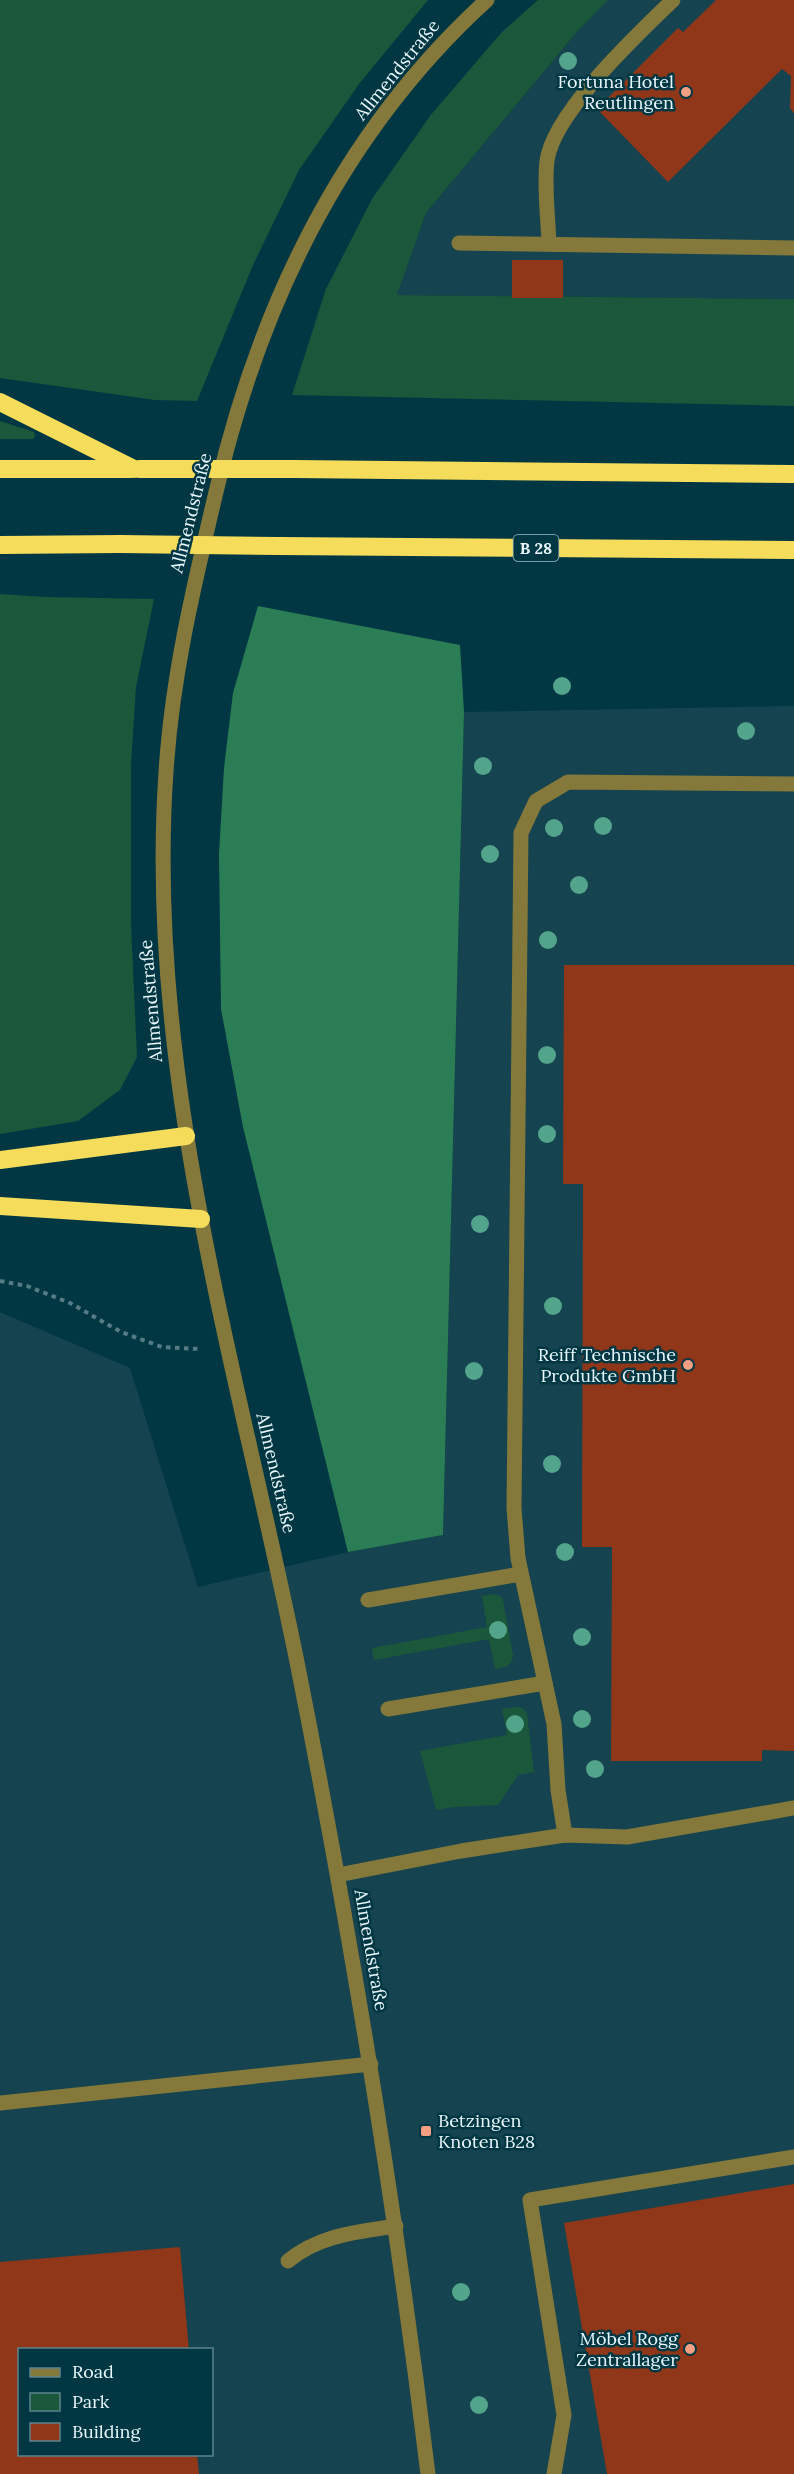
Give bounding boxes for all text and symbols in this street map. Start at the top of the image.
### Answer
street label: Allmendstraße [348,15,444,125]
place label: Fortuna Hotel Reutlingen [558,70,674,114]
marker: Fortuna Hotel Reutlingen [679,85,693,99]
street label: Allmendstraße [164,450,217,576]
road number: B 28 [514,535,558,561]
street label: Allmendstraße [134,939,167,1064]
place label: Reiff Technische Produkte GmbH [538,1343,676,1387]
marker: Reiff Technische Produkte GmbH [681,1358,695,1372]
street label: Allmendstraße [251,1409,302,1536]
street label: Allmendstraße [349,1886,394,2013]
place label: Betzingen Knoten B28 [438,2109,535,2153]
marker: Betzingen Knoten B28 [419,2124,433,2138]
place label: Möbel Rogg Zentrallager [576,2327,679,2371]
marker: Möbel Rogg Zentrallager [683,2342,697,2356]
legend [18,2348,213,2456]
text: Road [72,2360,114,2383]
text: Park [72,2390,110,2413]
text: Building [72,2420,142,2443]

